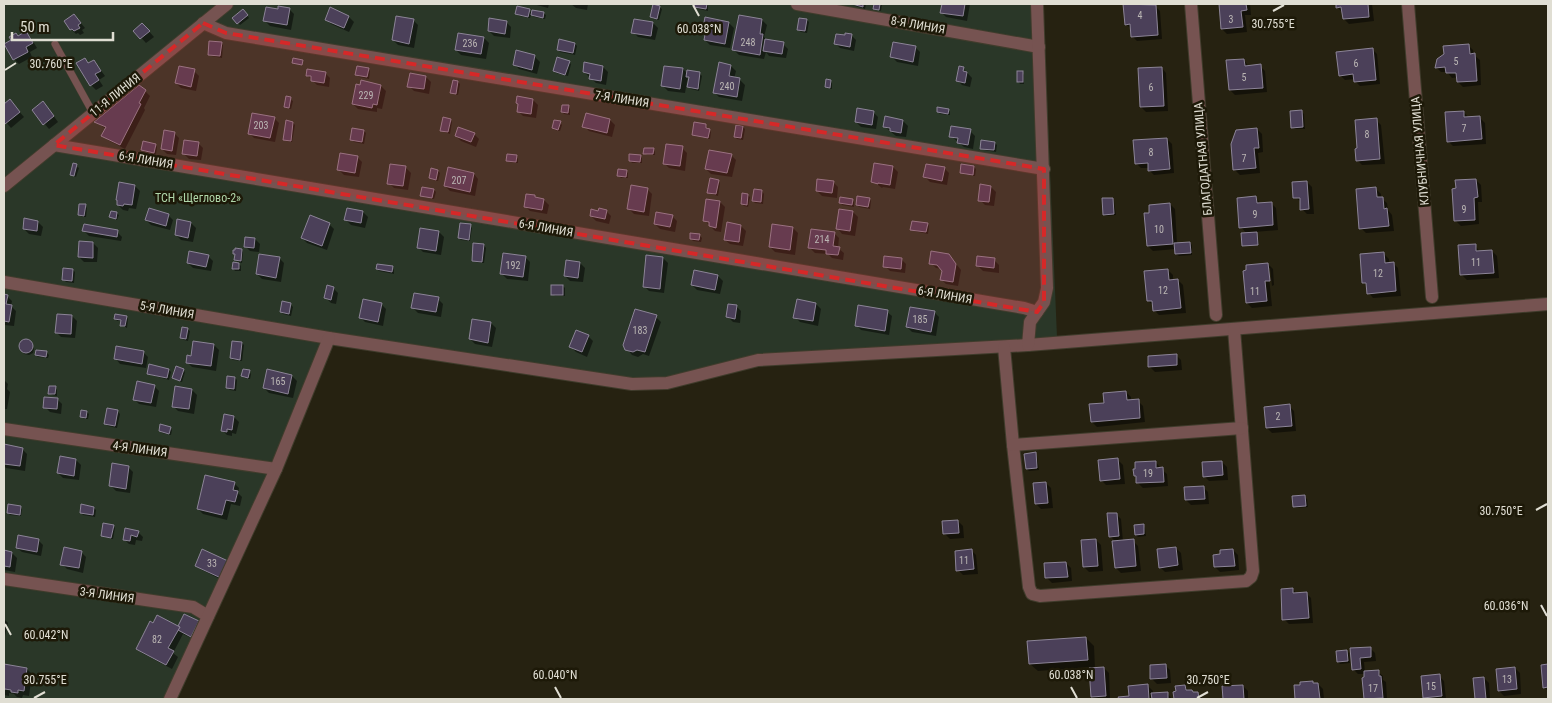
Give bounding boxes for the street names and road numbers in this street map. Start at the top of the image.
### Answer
street label: 8-Я ЛИНИЯ [890,13,946,37]
street label: 11-Я ЛИНИЯ [87,70,143,120]
street label: 7-Я ЛИНИЯ [594,88,650,110]
street label: КЛУБНИЧНАЯ УЛИЦА [1408,96,1432,206]
street label: БЛАГОДАТНАЯ УЛИЦА [1191,102,1215,216]
street label: 6-Я ЛИНИЯ [118,148,174,172]
street label: 6-Я ЛИНИЯ [518,216,574,240]
street label: 6-Я ЛИНИЯ [917,283,973,307]
street label: 5-Я ЛИНИЯ [139,298,195,322]
street label: 4-Я ЛИНИЯ [112,438,168,460]
street label: 3-Я ЛИНИЯ [79,584,135,606]

